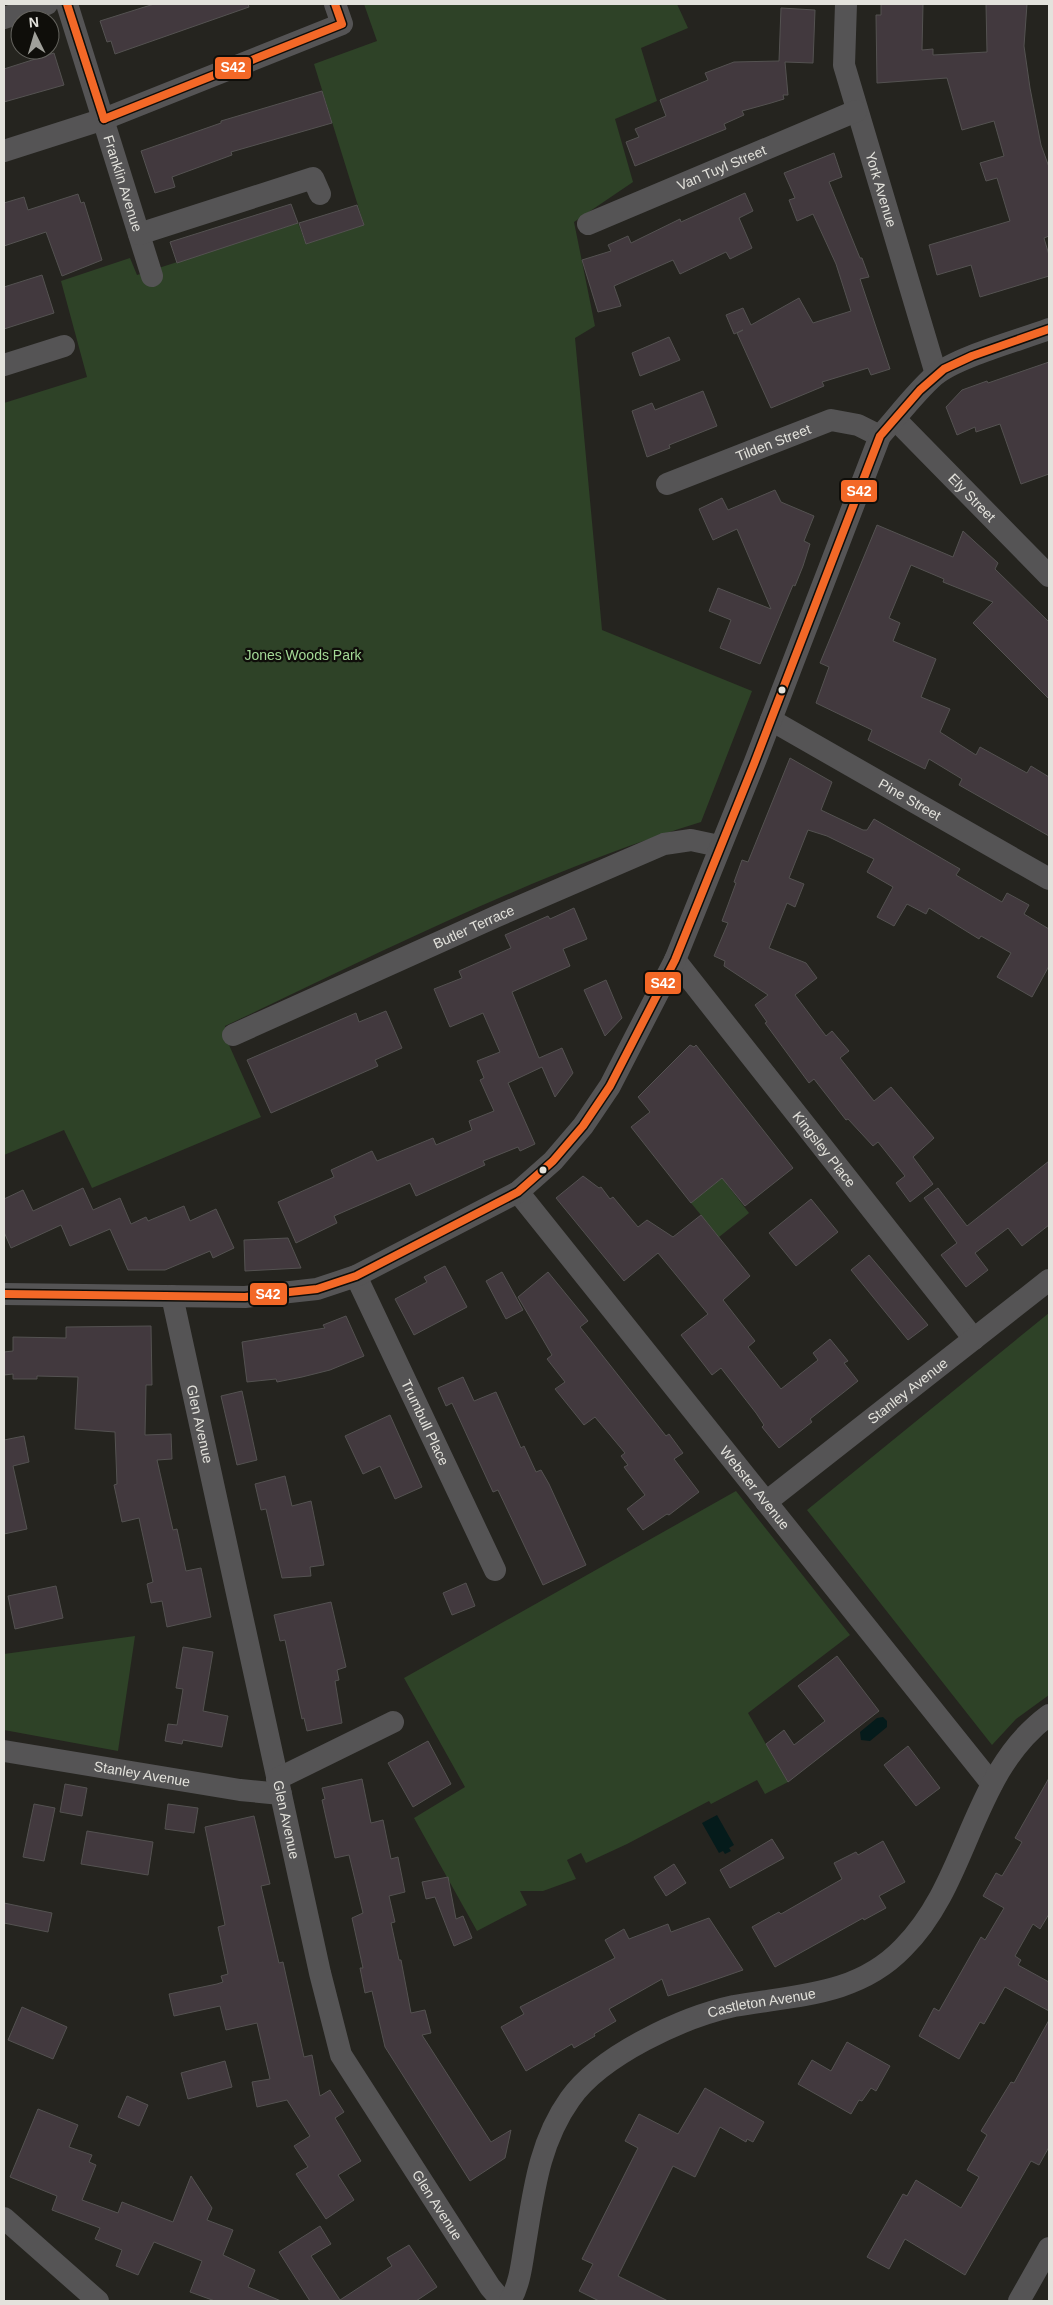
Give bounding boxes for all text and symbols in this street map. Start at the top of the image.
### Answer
north arrow [10,10,60,60]
text: N [28,14,40,30]
line badge: S42 [214,56,252,80]
text: S42 [221,59,246,75]
street label: Franklin Avenue [100,133,146,234]
street label: Van Tuyl Street [675,142,768,193]
street label: York Avenue [862,150,900,229]
street label: Tilden Street [734,421,813,464]
street label: Ely Street [945,470,999,525]
line badge: S42 [840,479,878,503]
text: S42 [847,483,872,499]
park label: Jones Woods Park [244,647,363,663]
unlabelled marker [777,685,787,695]
street label: Pine Street [876,775,944,824]
street label: Butler Terrace [431,902,517,952]
line badge: S42 [644,971,682,995]
text: S42 [651,975,676,991]
street label: Kingsley Place [790,1108,859,1190]
unlabelled marker [538,1165,548,1175]
line badge: S42 [249,1282,288,1306]
text: S42 [256,1286,281,1302]
street label: Stanley Avenue [864,1355,951,1427]
street label: Trumbull Place [398,1377,452,1468]
street label: Glen Avenue [184,1383,216,1465]
street label: Webster Avenue [717,1443,793,1533]
street label: Stanley Avenue [93,1758,192,1790]
street label: Glen Avenue [270,1779,303,1861]
street label: Castleton Avenue [705,1985,817,2021]
street label: Glen Avenue [409,2167,466,2243]

